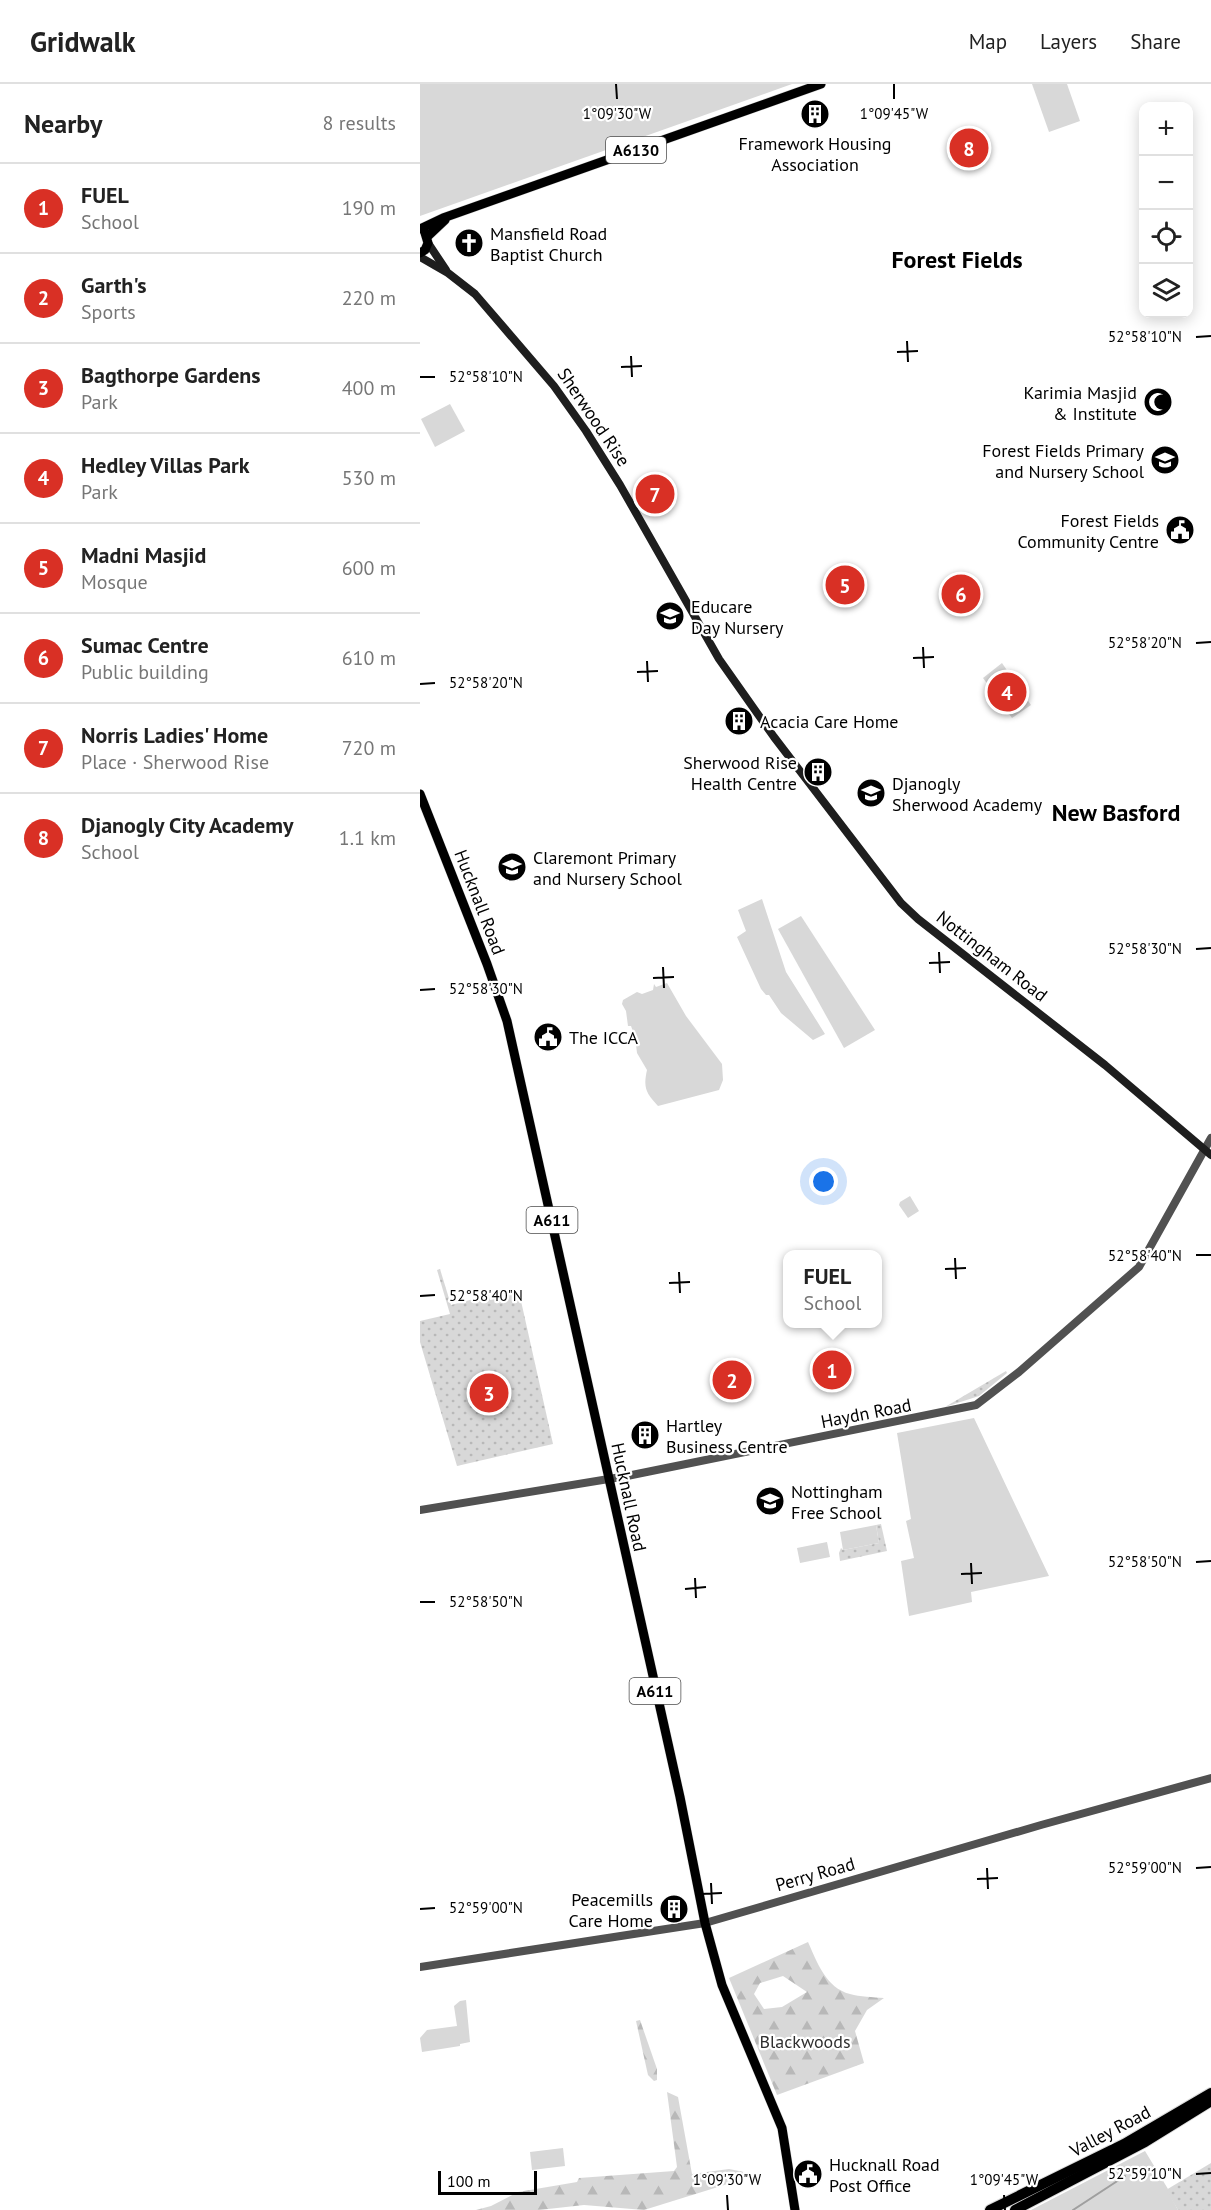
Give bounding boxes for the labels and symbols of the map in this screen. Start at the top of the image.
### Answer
building icon: Framework Housing Association [799,98,831,130]
text: 1°09'30"W [583,104,652,123]
text: 1°09'45"W [860,104,929,123]
pin: 8 [950,126,988,170]
place label: Framework Housing Association [739,132,891,176]
road number: A6130 [606,137,666,163]
place label: Mansfield Road Baptist Church [490,222,607,266]
church icon: Mansfield Road Baptist Church [453,227,485,259]
district label: Forest Fields [891,244,1023,275]
text: 52°58'10"N [1108,327,1182,346]
street label: Sherwood Rise [553,363,635,471]
text: 52°58'10"N [449,367,523,386]
place label: Karimia Masjid & Institute [1023,381,1137,425]
mosque icon: Karimia Masjid & Institute [1142,386,1174,418]
place label: Forest Fields Primary and Nursery School [982,439,1145,483]
school or university icon: Forest Fields Primary and Nursery School [1149,444,1181,476]
pin: 7 [636,472,674,516]
place label: Forest Fields Community Centre [1017,509,1159,553]
public building icon: Forest Fields Community Centre [1164,514,1196,546]
pin: 5 [826,562,864,608]
pin: 6 [942,572,980,616]
place label: Educare Day Nursery [691,595,784,639]
school or university icon: Educare Day Nursery [654,600,686,632]
text: 52°58'20"N [1108,633,1182,652]
pin: 4 [988,670,1026,714]
text: 52°58'20"N [449,673,523,692]
building icon: Acacia Care Home [723,705,755,737]
place label: Acacia Care Home [760,710,899,733]
place label: Sherwood Rise Health Centre [683,751,797,795]
building icon: Sherwood Rise Health Centre [802,756,834,788]
place label: Djanogly Sherwood Academy [892,772,1043,816]
school or university icon: Djanogly Sherwood Academy [855,777,887,809]
district label: New Basford [1052,797,1180,828]
street label: Hucknall Road [449,846,511,958]
place label: Claremont Primary and Nursery School [533,846,682,890]
school or university icon: Claremont Primary and Nursery School [496,851,528,883]
street label: Nottingham Road [932,906,1052,1006]
text: 52°58'30"N [1108,939,1182,958]
text: 52°58'30"N [449,979,523,998]
public building icon: The ICCA [532,1021,564,1053]
place label: The ICCA [569,1026,639,1049]
your location [809,1167,838,1196]
road number: A611 [526,1207,578,1233]
text: 52°58'40"N [1108,1246,1182,1265]
text: 52°58'40"N [449,1286,523,1305]
pin: 1 [812,1348,852,1392]
pin: 2 [712,1358,752,1402]
pin: 3 [470,1370,508,1416]
street label: Haydn Road [819,1393,913,1433]
place label: Hartley Business Centre [666,1414,788,1458]
building icon: Hartley Business Centre [629,1419,661,1451]
street label: Hucknall Road [606,1440,652,1554]
place label: Nottingham Free School [791,1480,883,1524]
school or university icon: Nottingham Free School [754,1485,786,1517]
text: 52°58'50"N [1108,1552,1182,1571]
text: 52°58'50"N [449,1592,523,1611]
road number: A611 [630,1678,680,1704]
street label: Perry Road [773,1852,857,1896]
text: 52°59'00"N [1108,1858,1182,1877]
place label: Peacemills Care Home [569,1888,653,1932]
building icon: Peacemills Care Home [658,1893,690,1925]
text: 52°59'00"N [449,1898,523,1917]
park label: Blackwoods [759,2030,851,2053]
street label: Valley Road [1065,2100,1154,2162]
place label: Hucknall Road Post Office [829,2153,940,2197]
public building icon: Hucknall Road Post Office [792,2158,824,2190]
text: 52°59'10"N [1108,2164,1182,2183]
scale bar [438,2168,537,2196]
text: 1°09'30"W [693,2170,762,2189]
text: 1°09'45"W [970,2170,1039,2189]

